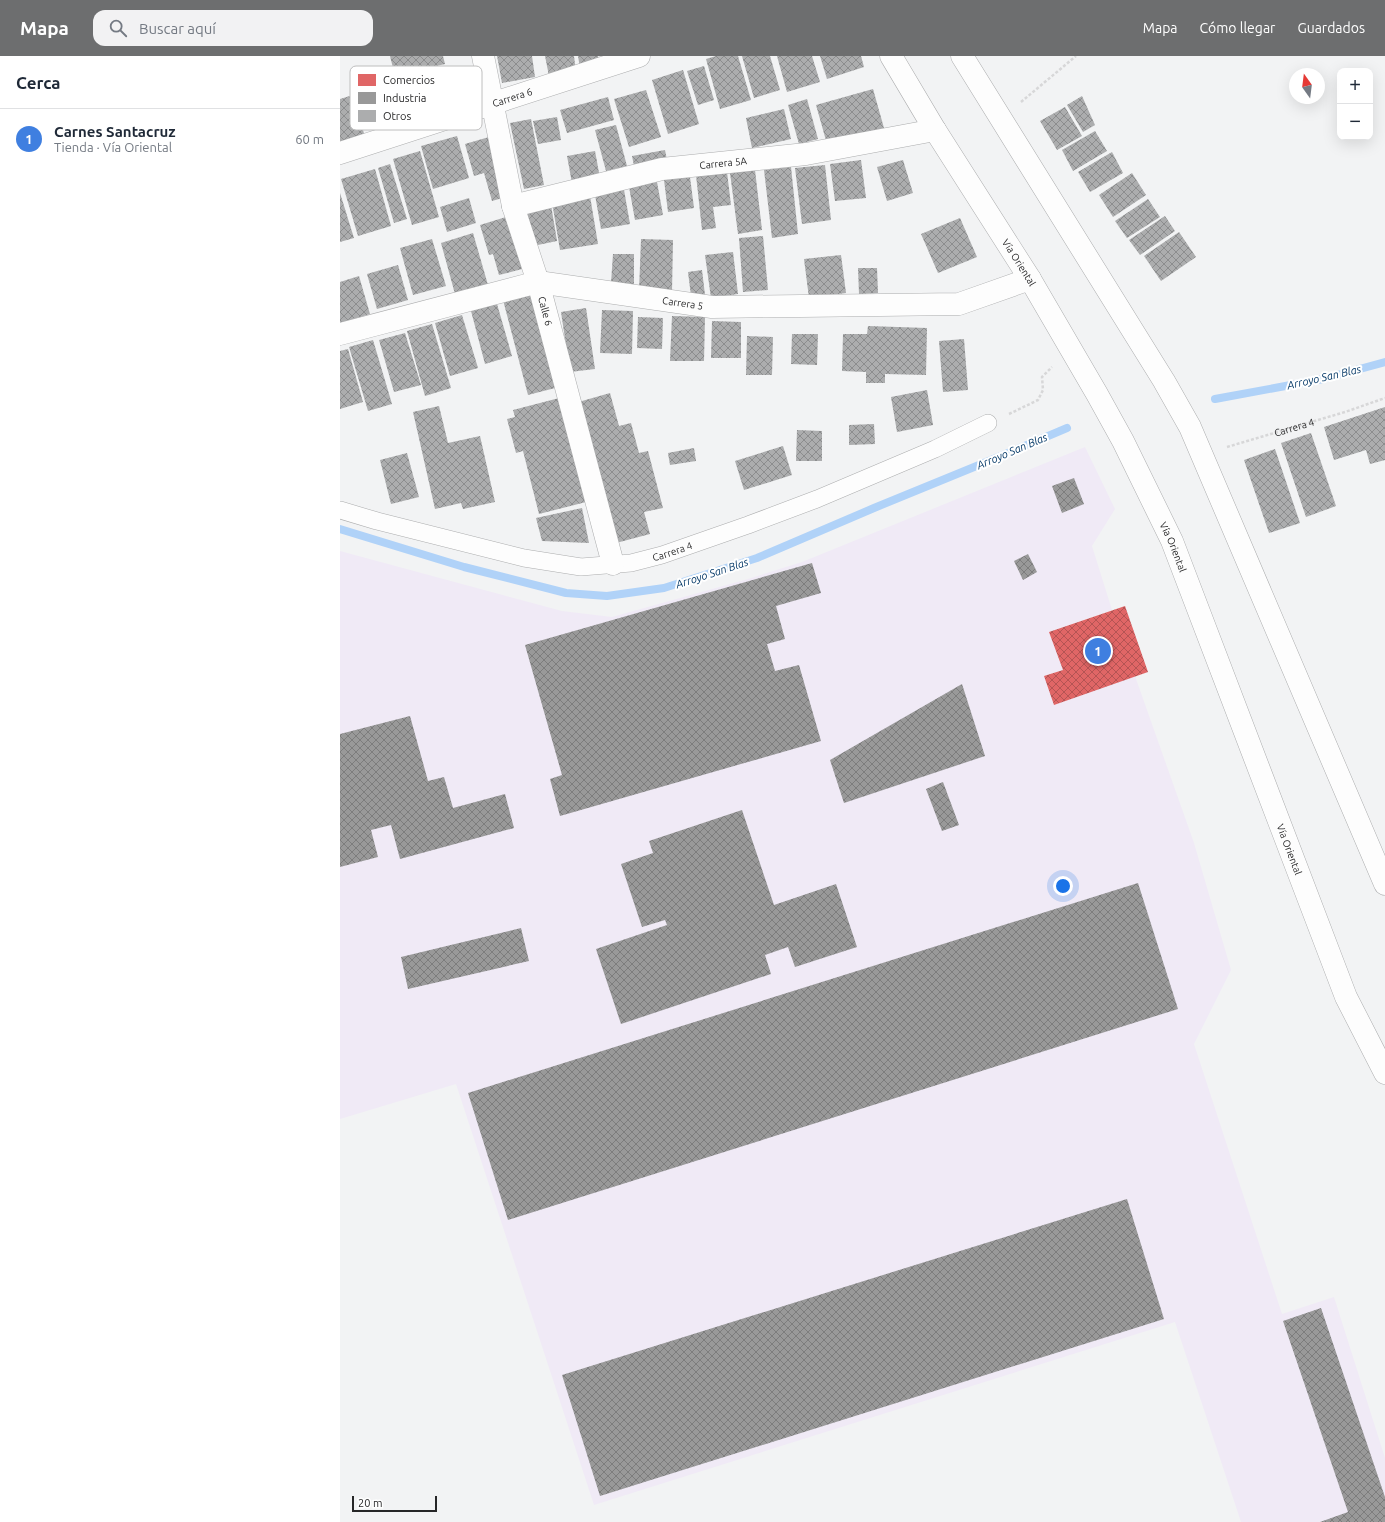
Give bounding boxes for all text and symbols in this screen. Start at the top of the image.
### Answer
search box [93,10,373,46]
text: Mapa [20,17,69,39]
icon: search [107,17,129,39]
text: Buscar aquí [139,20,216,37]
text: Mapa [1143,20,1178,36]
text: Cómo llegar [1200,20,1275,36]
text: Guardados [1297,20,1365,36]
legend [350,66,482,130]
north arrow [1289,68,1325,104]
map controls [1337,68,1373,140]
button: + [1337,68,1373,104]
text: Cerca [16,73,61,92]
text: Comercios [383,74,435,86]
street label: Carrera 6 [491,85,534,109]
text: Industria [383,92,426,104]
button: − [1337,104,1373,140]
text: Otros [383,110,411,122]
text: Carnes Santacruz [54,123,176,140]
text: 1 [25,132,33,146]
text: 60 m [295,132,324,146]
text: Tienda · Vía Oriental [54,140,172,154]
street label: Carrera 5A [699,155,748,171]
street label: Vía Oriental [1000,237,1038,288]
street label: Carrera 5 [662,294,704,311]
street label: Calle 6 [537,295,555,327]
water label: Arroyo San Blas [1285,363,1363,392]
street label: Carrera 4 [1273,416,1316,438]
water label: Arroyo San Blas [974,431,1049,472]
street label: Vía Oriental [1158,520,1189,574]
street label: Carrera 4 [651,539,694,563]
water label: Arroyo San Blas [673,556,750,591]
pin: 1 [1085,636,1111,666]
street label: Vía Oriental [1275,822,1304,877]
your location [1053,876,1073,896]
scale bar [352,1494,437,1513]
text: 20 m [358,1497,382,1509]

